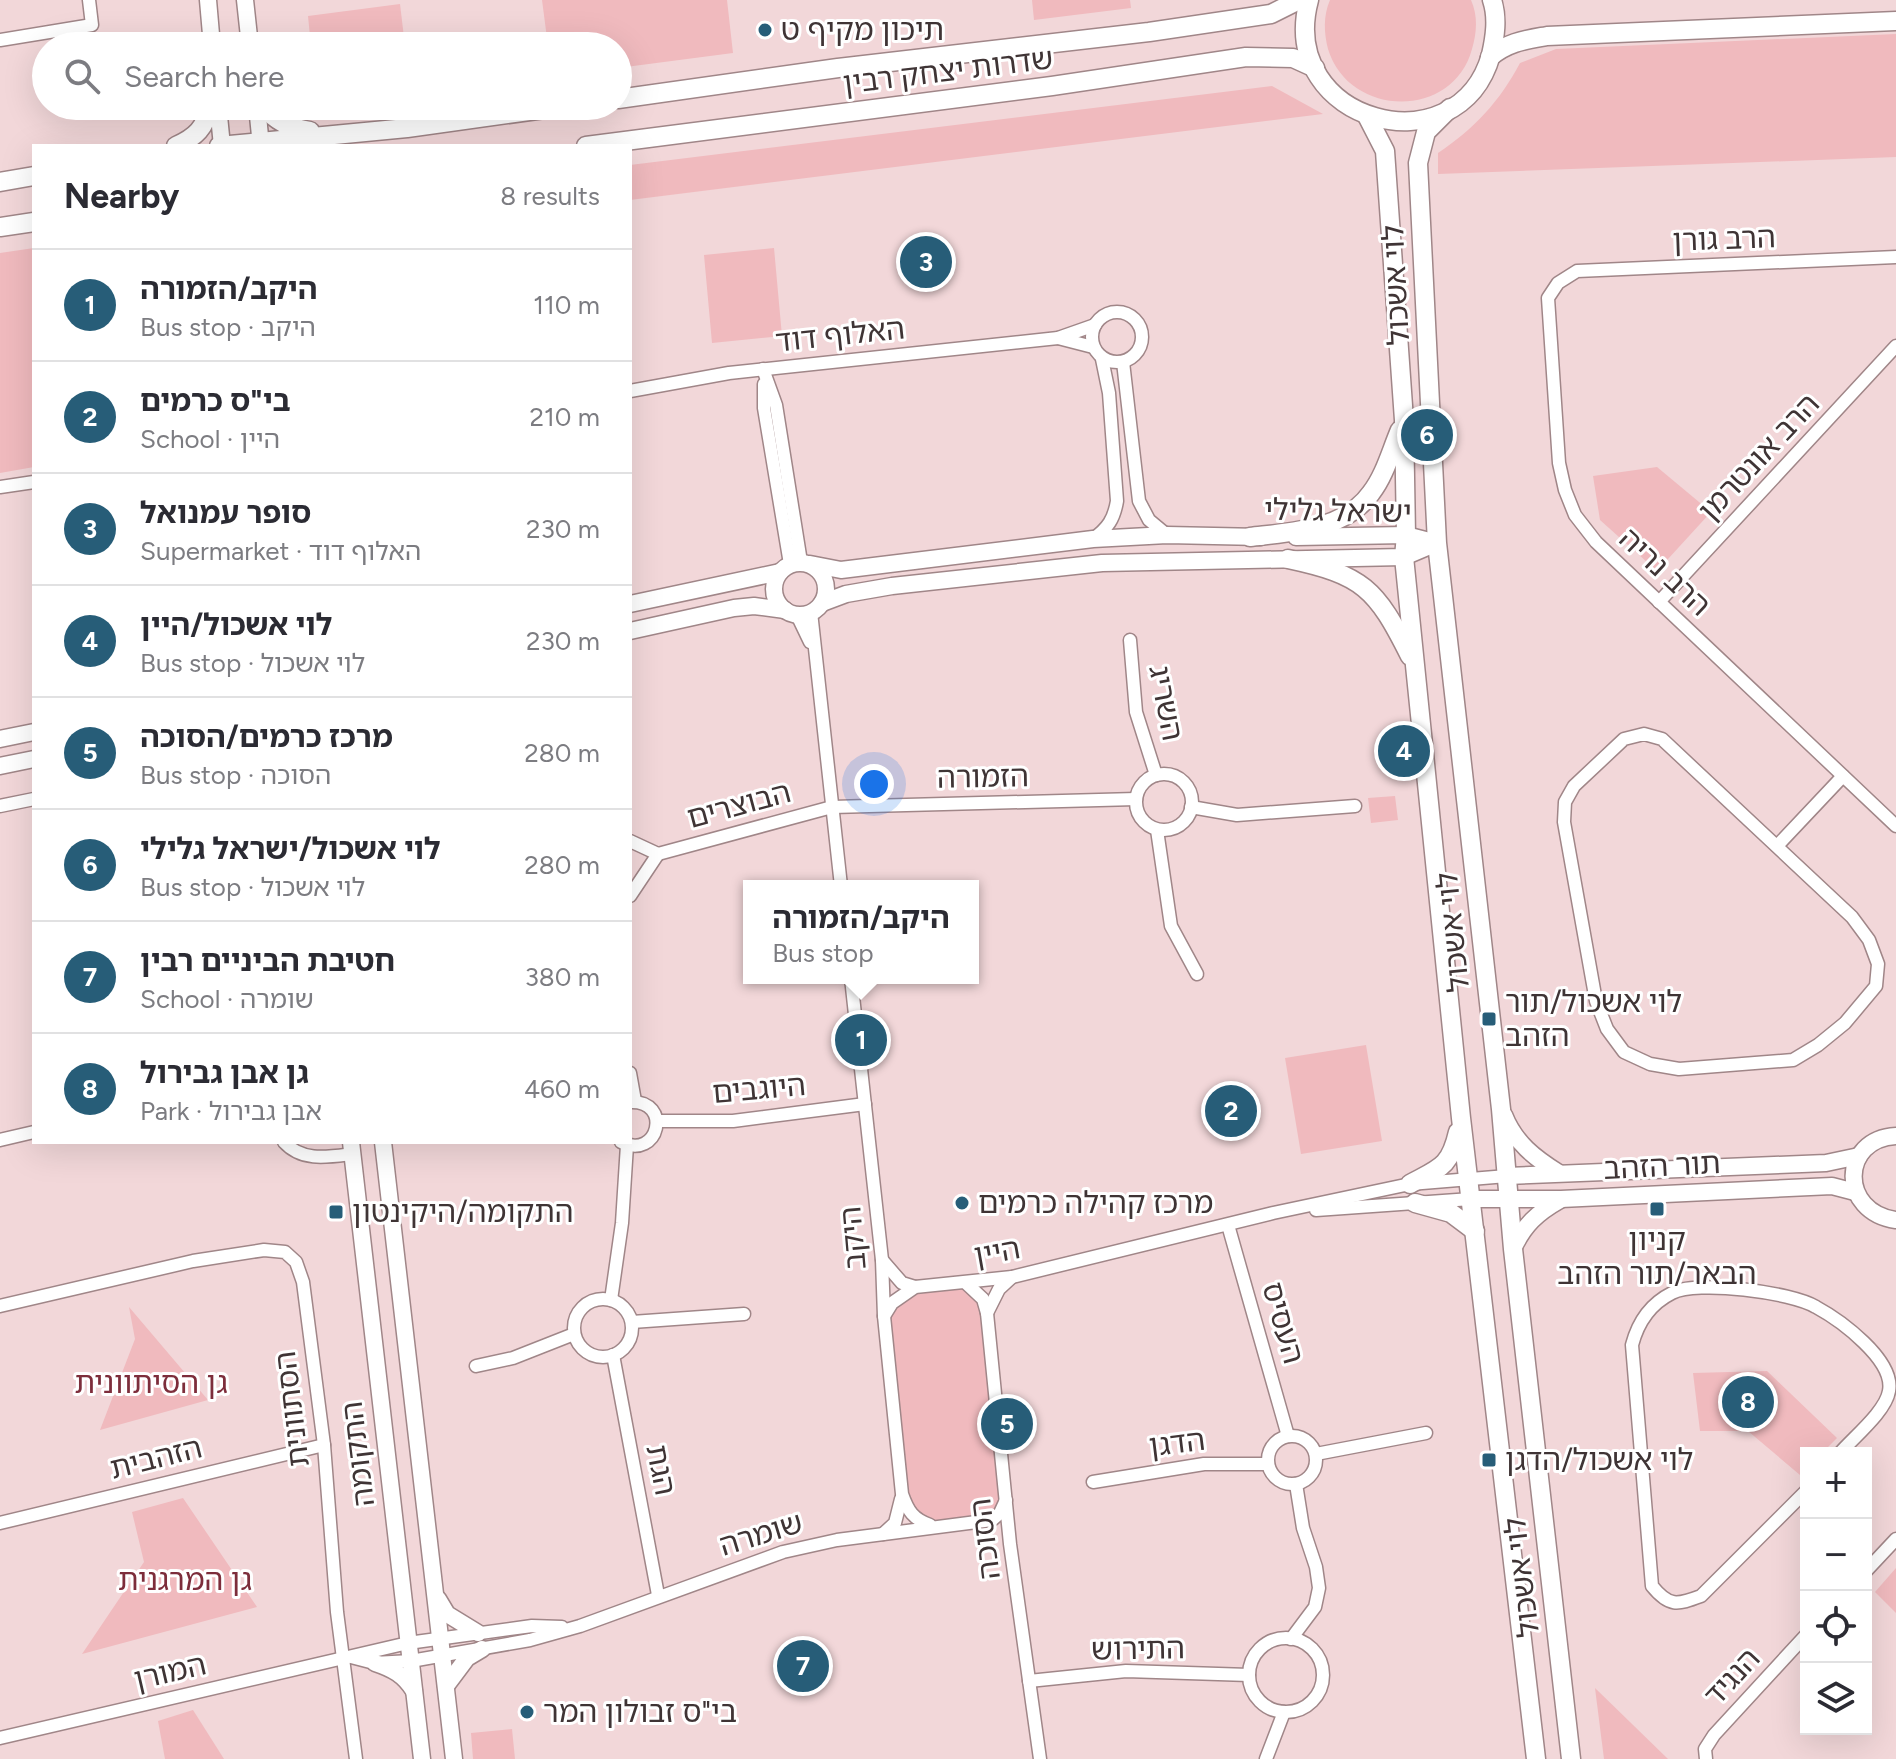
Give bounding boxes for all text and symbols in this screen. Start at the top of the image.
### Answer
place label: תיכון מקיף ט [781,11,944,48]
marker: תיכון מקיף ט [756,21,774,39]
search box [32,32,632,120]
street label: שדרות יצחק רבין [841,39,1055,102]
icon: search [60,54,104,98]
text: Search here [124,58,284,95]
text: Nearby [64,176,179,217]
text: 8 results [500,180,600,212]
street label: הרב גורן [1672,218,1776,259]
street label: לוי אשכול [1374,224,1417,346]
pin: 3 [900,232,952,292]
text: היקב/הזמורה [140,270,318,307]
text: 1 [85,289,95,321]
text: 110 m [533,289,600,321]
street label: האלוף דוד [773,309,906,360]
text: Bus stop · היקב [140,311,316,343]
text: בי"ס כרמים [140,382,291,419]
street label: הרב אונטרמן [1690,385,1827,528]
text: 2 [82,401,98,433]
text: 210 m [530,401,600,433]
pin: 6 [1401,405,1453,465]
text: School · היין [140,423,280,455]
street label: ישראל גלילי [1264,491,1412,530]
text: סופר עמנואל [140,494,311,531]
text: 3 [83,513,97,545]
text: 230 m [526,513,600,545]
street label: הרב נריה [1612,520,1719,623]
text: Supermarket · האלוף דוד [140,535,421,567]
text: לוי אשכול/היין [140,606,332,643]
text: 4 [82,625,98,657]
text: 230 m [526,625,600,657]
text: Bus stop · לוי אשכול [140,647,365,679]
street label: השריג [1141,662,1192,744]
text: מרכז כרמים/הסוכה [140,718,393,755]
pin: 4 [1378,721,1430,781]
text: 5 [82,737,98,769]
text: 280 m [524,737,600,769]
street label: הזמורה [937,757,1029,796]
text: Bus stop · הסוכה [140,759,331,791]
your location [854,764,894,804]
street label: הבוצרים [683,773,795,836]
text: לוי אשכול/ישראל גלילי [140,830,441,867]
text: 6 [82,849,98,881]
text: 280 m [524,849,600,881]
street label: לוי אשכול [1428,870,1477,994]
text: Bus stop · לוי אשכול [140,871,365,903]
popup [743,880,979,984]
text: היקב/הזמורה [772,899,950,936]
text: Bus stop [772,937,874,969]
text: חטיבת הביניים רבין [140,942,395,979]
text: 7 [83,961,97,993]
text: 380 m [525,961,600,993]
text: School · שומרה [140,983,314,1015]
place label: לוי אשכול/תור הזהב [1505,983,1682,1054]
pin: 1 [835,1010,887,1070]
marker: לוי אשכול/תור הזהב [1480,1010,1498,1028]
text: גן אבן גבירול [140,1054,309,1091]
street label: היוגבים [711,1066,807,1111]
text: 8 [82,1073,98,1105]
text: 460 m [524,1073,600,1105]
pin: 2 [1205,1081,1257,1141]
text: Park · אבן גבירול [140,1095,322,1127]
street label: תור הזהב [1603,1144,1721,1187]
place label: מרכז קהילה כרמים [978,1184,1213,1221]
place label: התקומה/היקינטון [352,1193,574,1230]
marker: מרכז קהילה כרמים [953,1194,971,1212]
marker: קניון הבאר/תור הזהב [1648,1200,1666,1218]
marker: התקומה/היקינטון [327,1203,345,1221]
street label: היקב [831,1205,874,1271]
place label: קניון הבאר/תור הזהב [1557,1221,1757,1292]
street label: היין [971,1229,1023,1274]
street label: העסיס [1254,1278,1313,1368]
street label: הסתוונית [266,1349,317,1469]
park label: גן הסיתוונית [74,1364,228,1401]
pin: 8 [1722,1372,1774,1432]
pin: 5 [981,1394,1033,1454]
street label: התקומה [333,1399,382,1509]
street label: הדגן [1147,1421,1207,1464]
street label: הזהבית [106,1428,206,1487]
place label: לוי אשכול/הדגן [1505,1441,1693,1478]
street label: הגת [639,1442,684,1498]
map controls [1800,1447,1872,1735]
button: + [1800,1447,1872,1519]
marker: לוי אשכול/הדגן [1480,1451,1498,1469]
street label: הסוכה [961,1496,1008,1582]
street label: שומרה [715,1503,807,1564]
street label: לוי אשכול [1496,1515,1547,1639]
button: − [1800,1519,1872,1591]
park label: גן המרגנית [118,1561,252,1598]
button: locate [1800,1591,1872,1663]
street label: התירוש [1091,1629,1185,1668]
pin: 7 [777,1636,829,1696]
street label: הנגיד [1696,1640,1768,1713]
street label: המורן [130,1645,210,1698]
button: layers [1800,1663,1872,1735]
place label: בי"ס זבולון המר [543,1693,737,1730]
marker: בי"ס זבולון המר [518,1703,536,1721]

